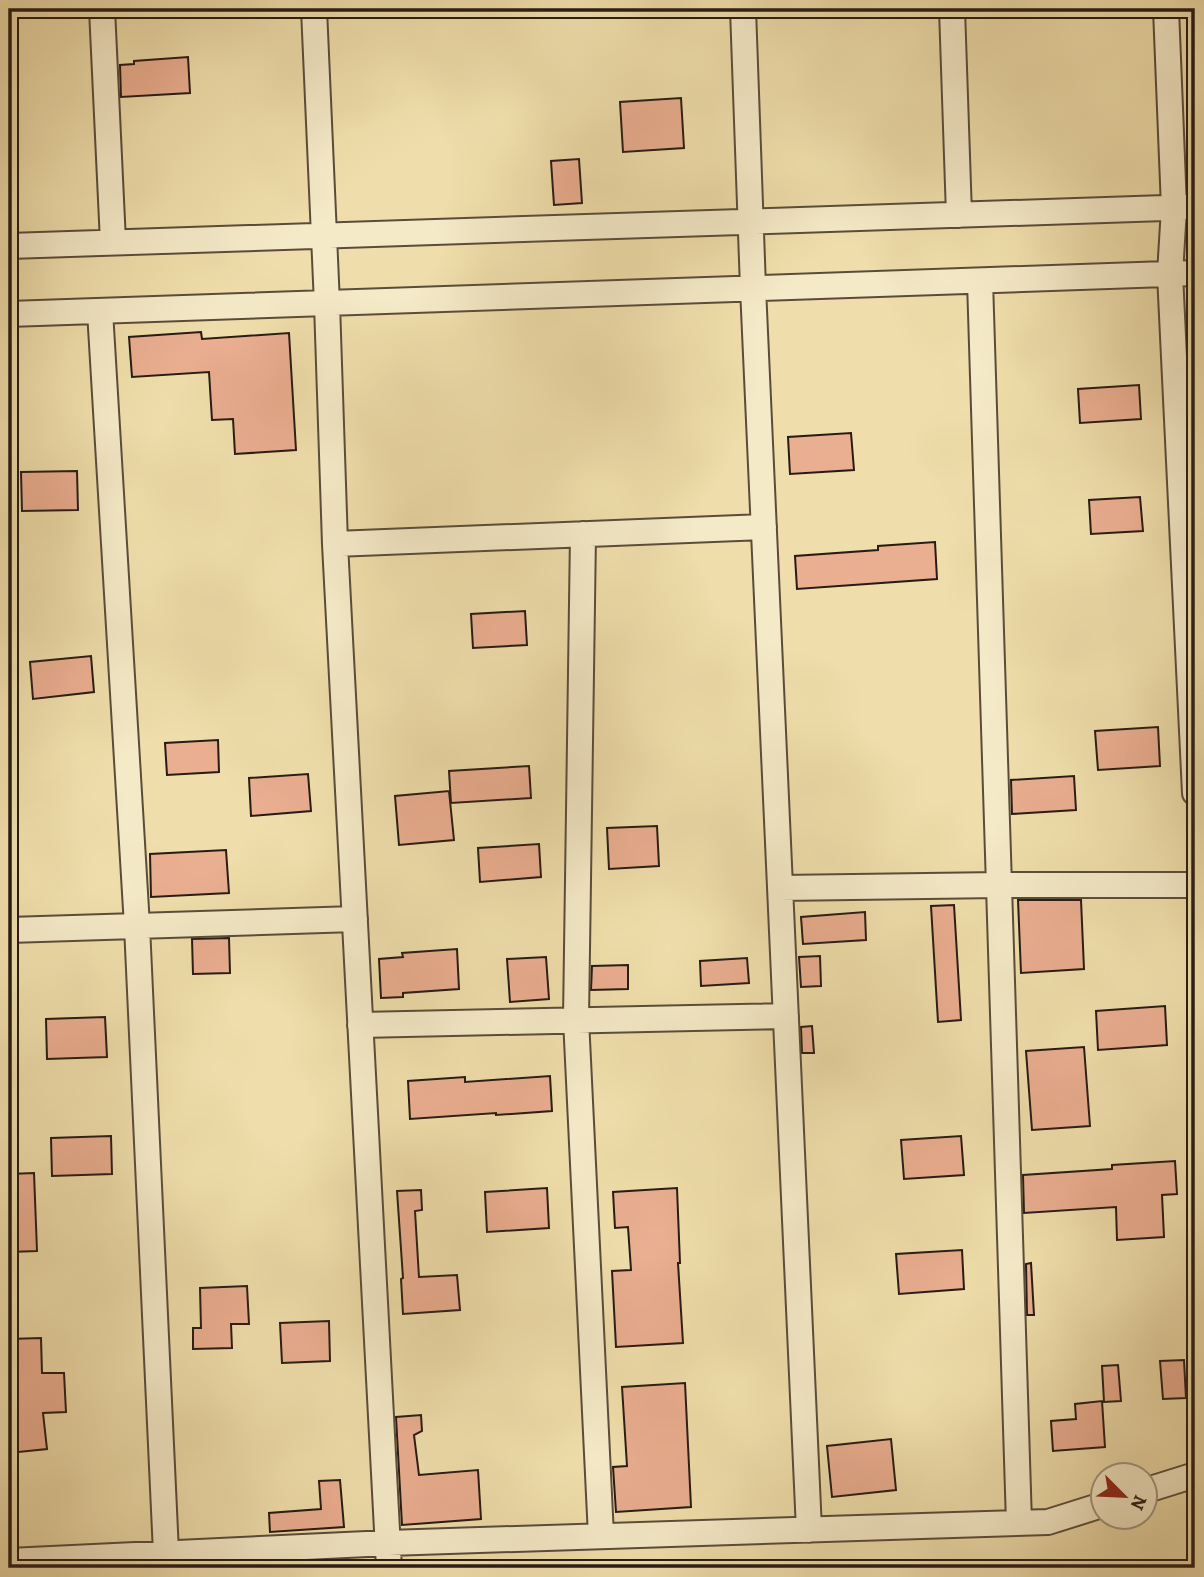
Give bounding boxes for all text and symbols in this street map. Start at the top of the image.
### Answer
north arrow [1088,1462,1158,1532]
text: N [1124,1491,1153,1514]

